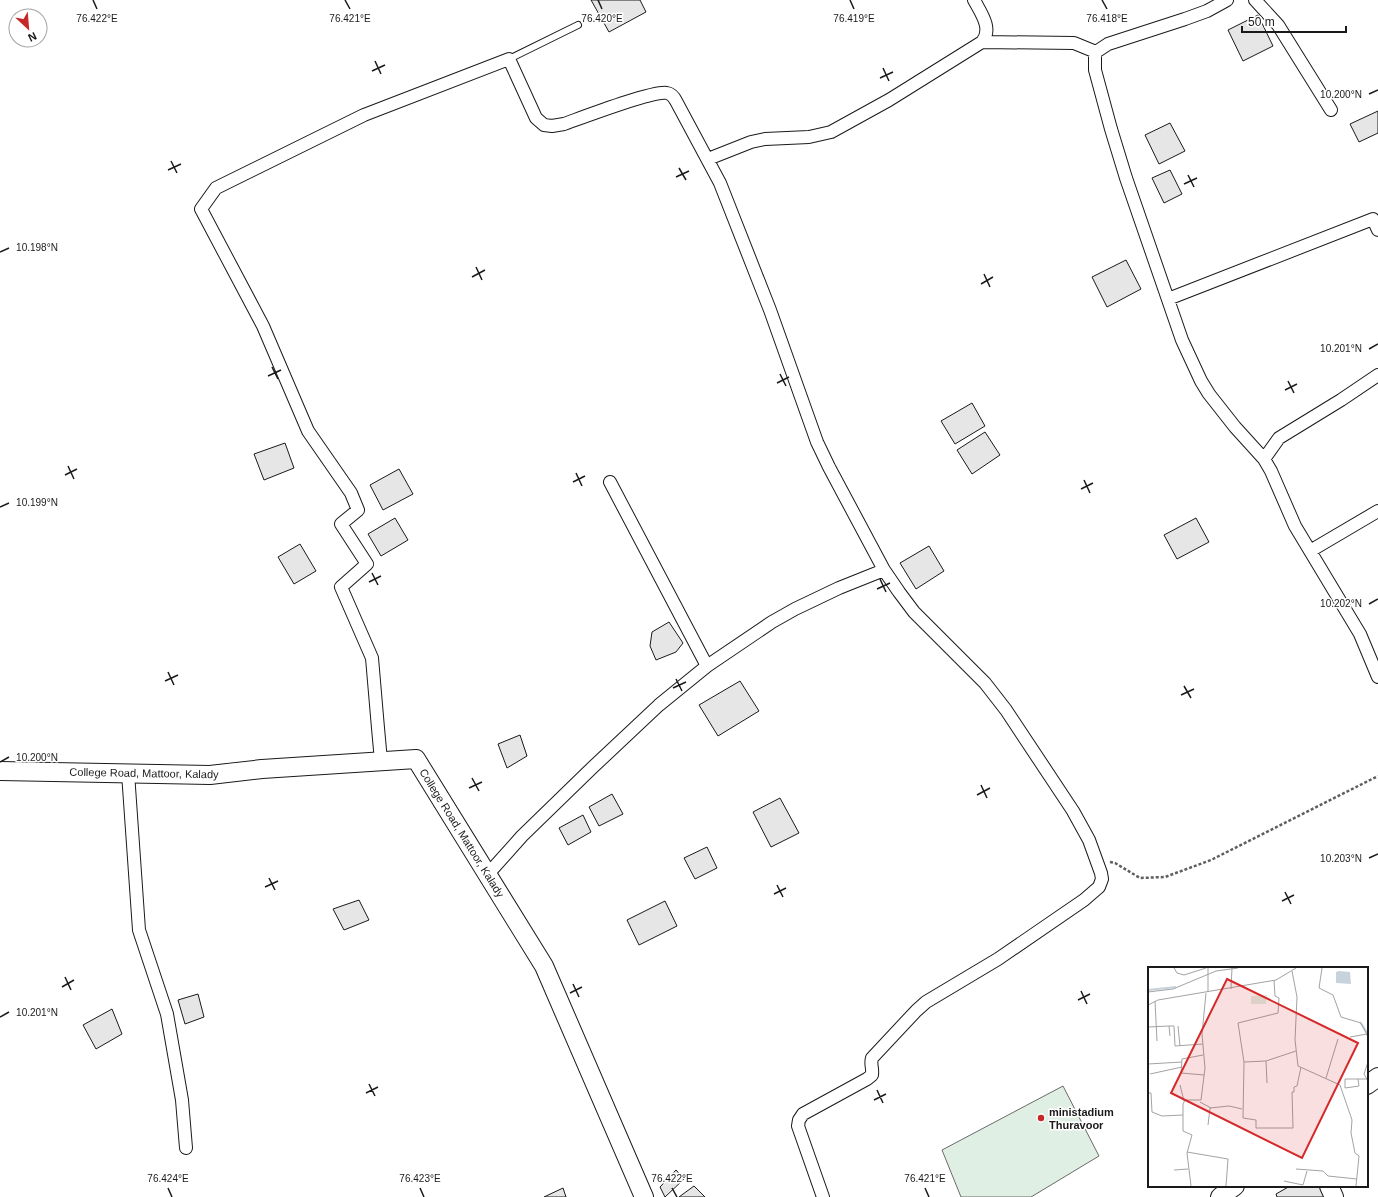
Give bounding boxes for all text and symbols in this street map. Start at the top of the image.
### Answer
north arrow [8,8,48,48]
scale bar [1242,8,1346,34]
text: 76.422°E [76,13,118,24]
text: 76.421°E [329,13,371,24]
text: 76.420°E [581,13,623,24]
text: 76.419°E [833,13,875,24]
text: 76.418°E [1086,13,1128,24]
text: 50 m [1248,15,1275,29]
text: N [26,30,39,44]
text: 10.200°N [1320,89,1362,100]
text: 10.198°N [16,242,58,253]
text: 10.201°N [1320,343,1362,354]
text: 10.199°N [16,497,58,508]
text: 10.202°N [1320,598,1362,609]
text: 10.200°N [16,752,58,763]
street label: College Road, Mattoor, Kalady [69,766,219,780]
street label: College Road, Mattoor, Kalady [417,767,507,900]
text: 10.203°N [1320,853,1362,864]
inset map [1148,967,1368,1187]
text: 10.201°N [16,1007,58,1018]
place label: ministadium Thuravoor [1049,1106,1114,1131]
marker: ministadium Thuravoor [1036,1113,1046,1123]
text: 76.424°E [147,1173,189,1184]
text: 76.423°E [399,1173,441,1184]
text: 76.422°E [651,1173,693,1184]
text: 76.421°E [904,1173,946,1184]

